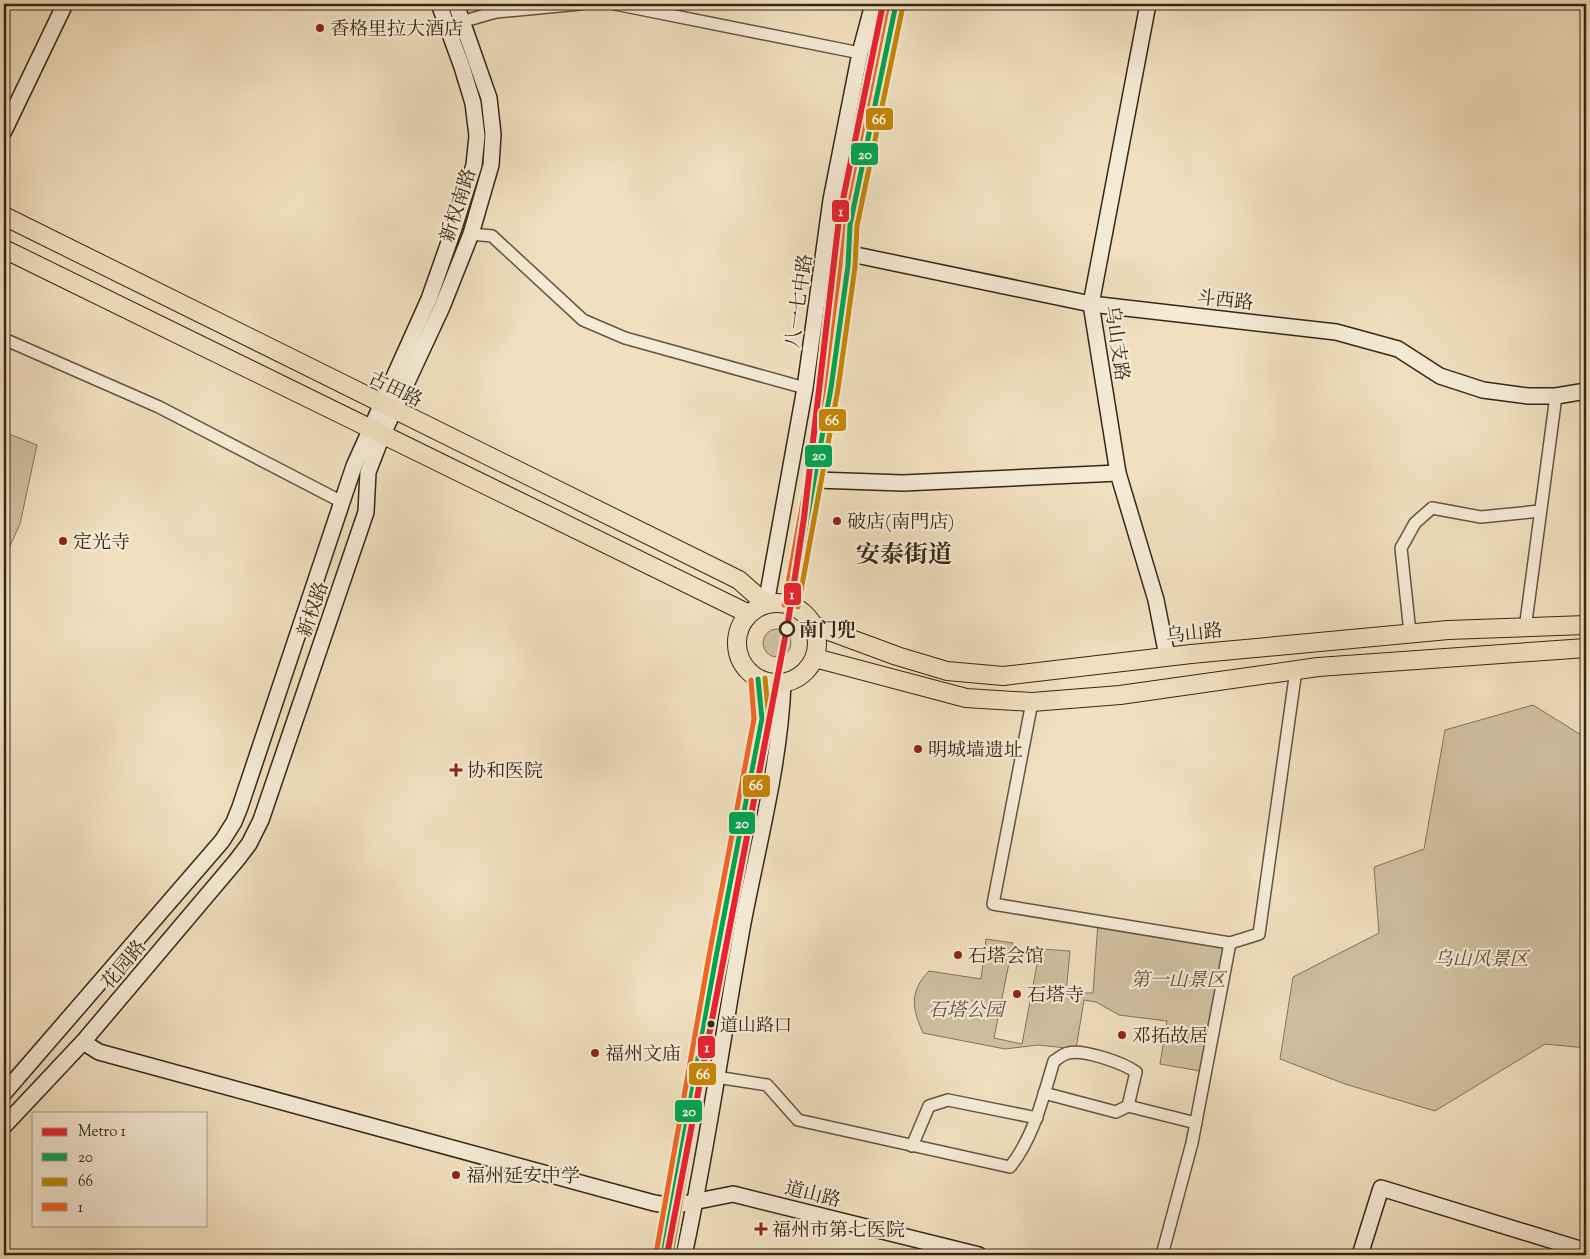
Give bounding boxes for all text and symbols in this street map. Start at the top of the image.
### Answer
place label: 香格里拉大酒店 [330,17,463,44]
marker: 香格里拉大酒店 [314,22,326,34]
line badge: 66 [865,107,894,131]
text: 66 [872,111,886,131]
line badge: 20 [850,142,879,166]
text: 20 [858,146,873,166]
street label: 新权南路 [435,165,484,246]
line badge: 1 [831,199,850,223]
text: 1 [839,203,844,223]
street label: 八一七中路 [780,252,820,350]
street label: 斗西路 [1195,285,1255,318]
street label: 乌山支路 [1097,304,1134,383]
street label: 古田路 [363,366,426,415]
line badge: 66 [818,408,847,432]
text: 66 [825,412,839,432]
line badge: 20 [804,444,833,468]
text: 20 [812,447,827,467]
place label: 破店(南門店) [847,510,954,537]
marker: 破店(南門店) [831,515,843,527]
place label: 定光寺 [73,530,130,557]
marker: 定光寺 [57,535,69,547]
district label: 安泰街道 [856,539,952,573]
street label: 新权路 [292,578,336,641]
line badge: 1 [783,582,802,606]
text: 1 [790,586,795,606]
place label: 南门兜 [799,618,856,645]
street label: 乌山路 [1164,618,1224,651]
marker: 南门兜 [779,621,795,637]
place label: 明城墙遗址 [928,738,1023,765]
marker: 明城墙遗址 [912,743,924,755]
place label: 协和医院 [467,759,543,786]
marker: 协和医院 [449,763,463,777]
line badge: 66 [742,774,771,798]
text: 66 [749,777,763,797]
line badge: 20 [728,811,756,835]
text: 20 [735,815,750,835]
street label: 花园路 [96,935,154,996]
place label: 石塔会馆 [968,944,1044,971]
park label: 乌山风景区 [1433,947,1531,974]
marker: 石塔会馆 [952,949,964,961]
park label: 第一山景区 [1130,968,1228,995]
place label: 石塔寺 [1027,983,1084,1010]
marker: 石塔寺 [1011,988,1023,1000]
park label: 石塔公园 [928,998,1007,1025]
place label: 道山路口 [720,1014,792,1040]
marker: 道山路口 [706,1019,716,1029]
place label: 邓拓故居 [1132,1024,1208,1051]
marker: 邓拓故居 [1116,1029,1128,1041]
line badge: 1 [697,1035,716,1059]
text: 1 [705,1039,710,1059]
place label: 福州文庙 [605,1042,681,1069]
marker: 福州文庙 [589,1047,601,1059]
line badge: 66 [688,1062,717,1086]
text: 66 [696,1066,710,1086]
line badge: 20 [674,1099,703,1123]
text: 20 [682,1103,697,1123]
legend [32,1112,208,1226]
text: Metro 1 [78,1122,126,1143]
text: 20 [78,1148,93,1169]
place label: 福州延安中学 [466,1164,580,1191]
marker: 福州延安中学 [450,1169,462,1181]
text: 66 [78,1172,93,1193]
street label: 道山路 [781,1175,843,1215]
text: 1 [78,1198,83,1219]
place label: 福州市第七医院 [772,1218,905,1245]
marker: 福州市第七医院 [754,1222,768,1236]

